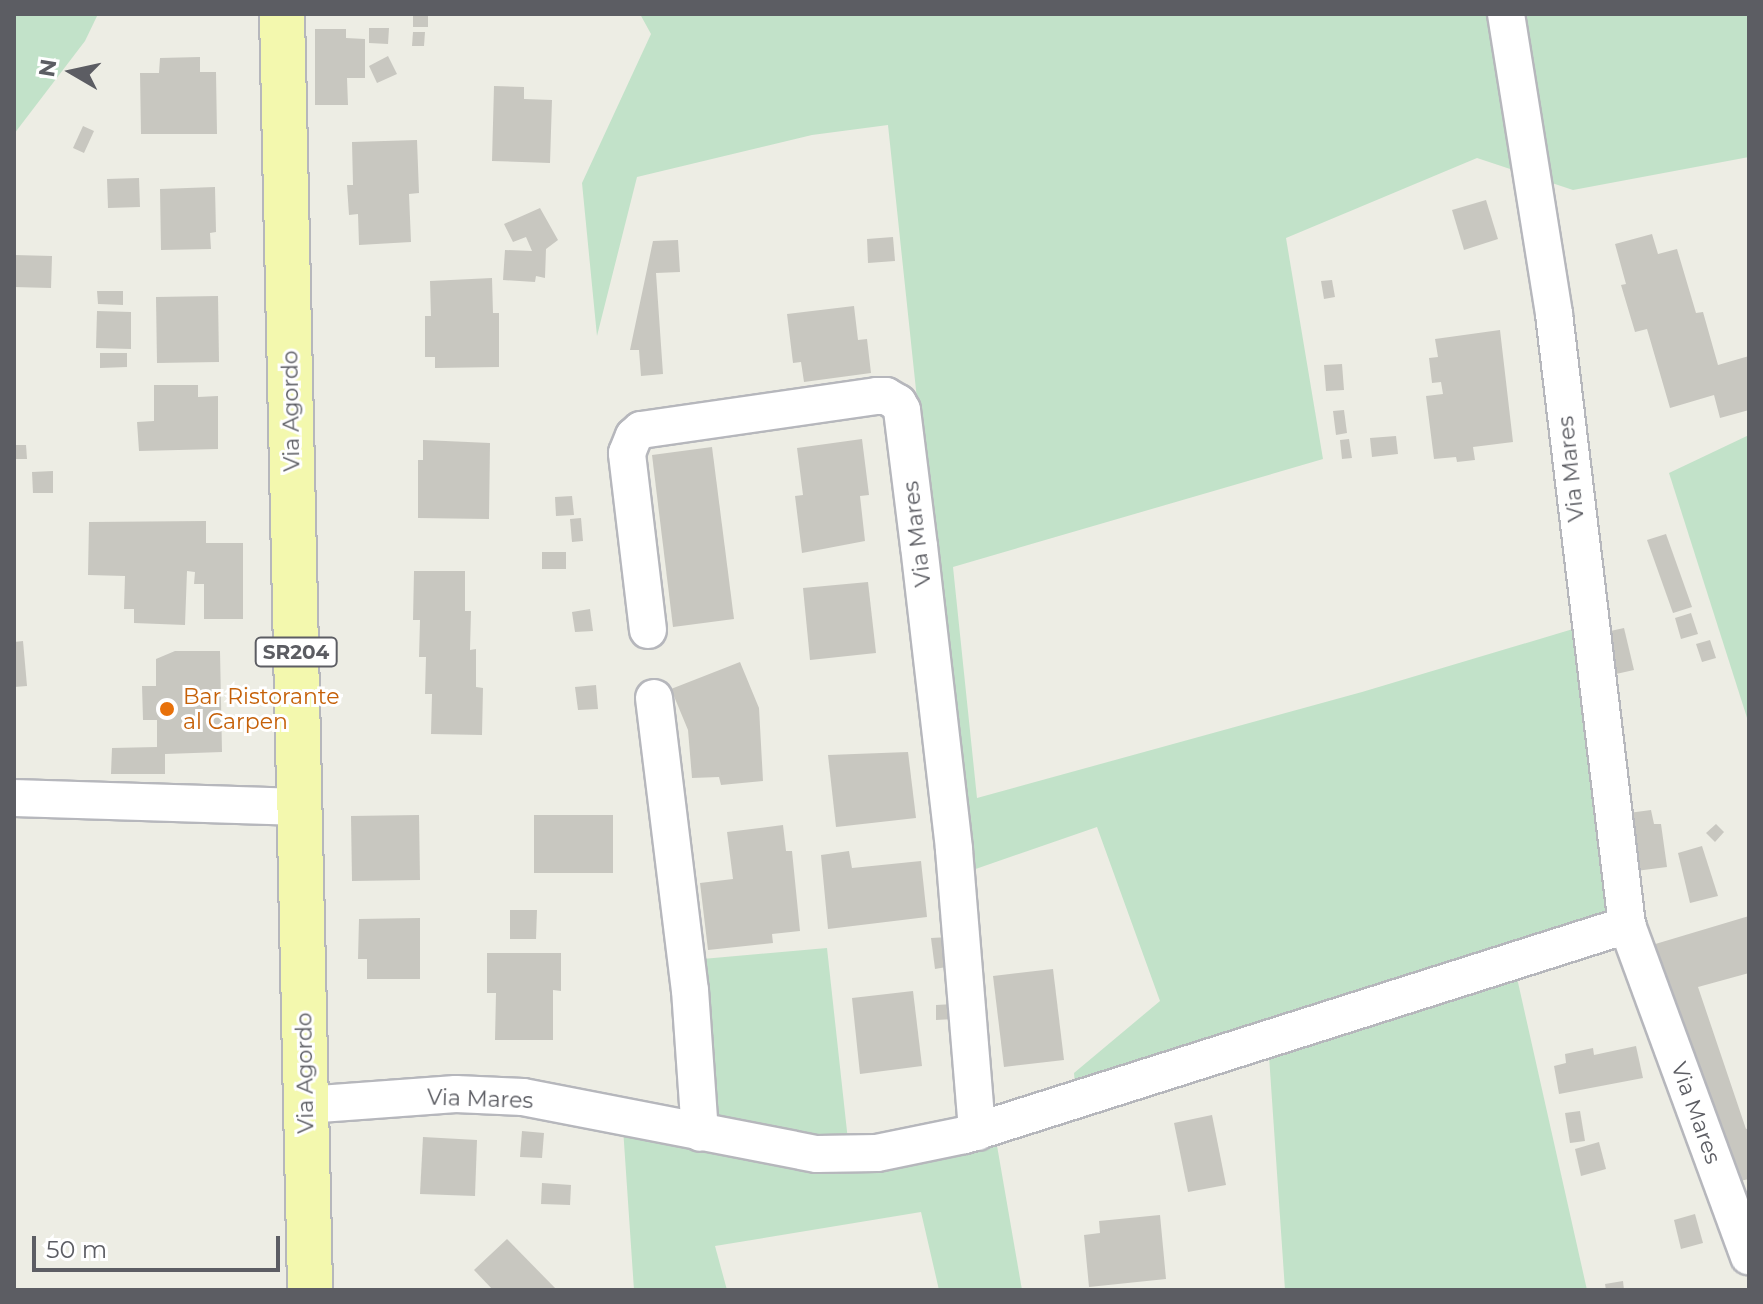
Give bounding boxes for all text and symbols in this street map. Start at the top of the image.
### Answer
north arrow [32,32,112,112]
text: N [33,57,63,79]
street label: Via Agordo [277,350,305,472]
street label: Via Mares [1552,415,1590,523]
street label: Via Mares [897,480,937,588]
road number: SR204 [254,636,338,668]
place label: Bar Ristorante al Carpen [183,683,340,734]
marker: Bar Ristorante al Carpen [158,700,176,718]
street label: Via Agordo [291,1012,319,1134]
street label: Via Mares [1665,1059,1727,1167]
street label: Via Mares [426,1084,534,1114]
scale bar [36,1220,284,1270]
text: 50 m [46,1235,107,1264]

